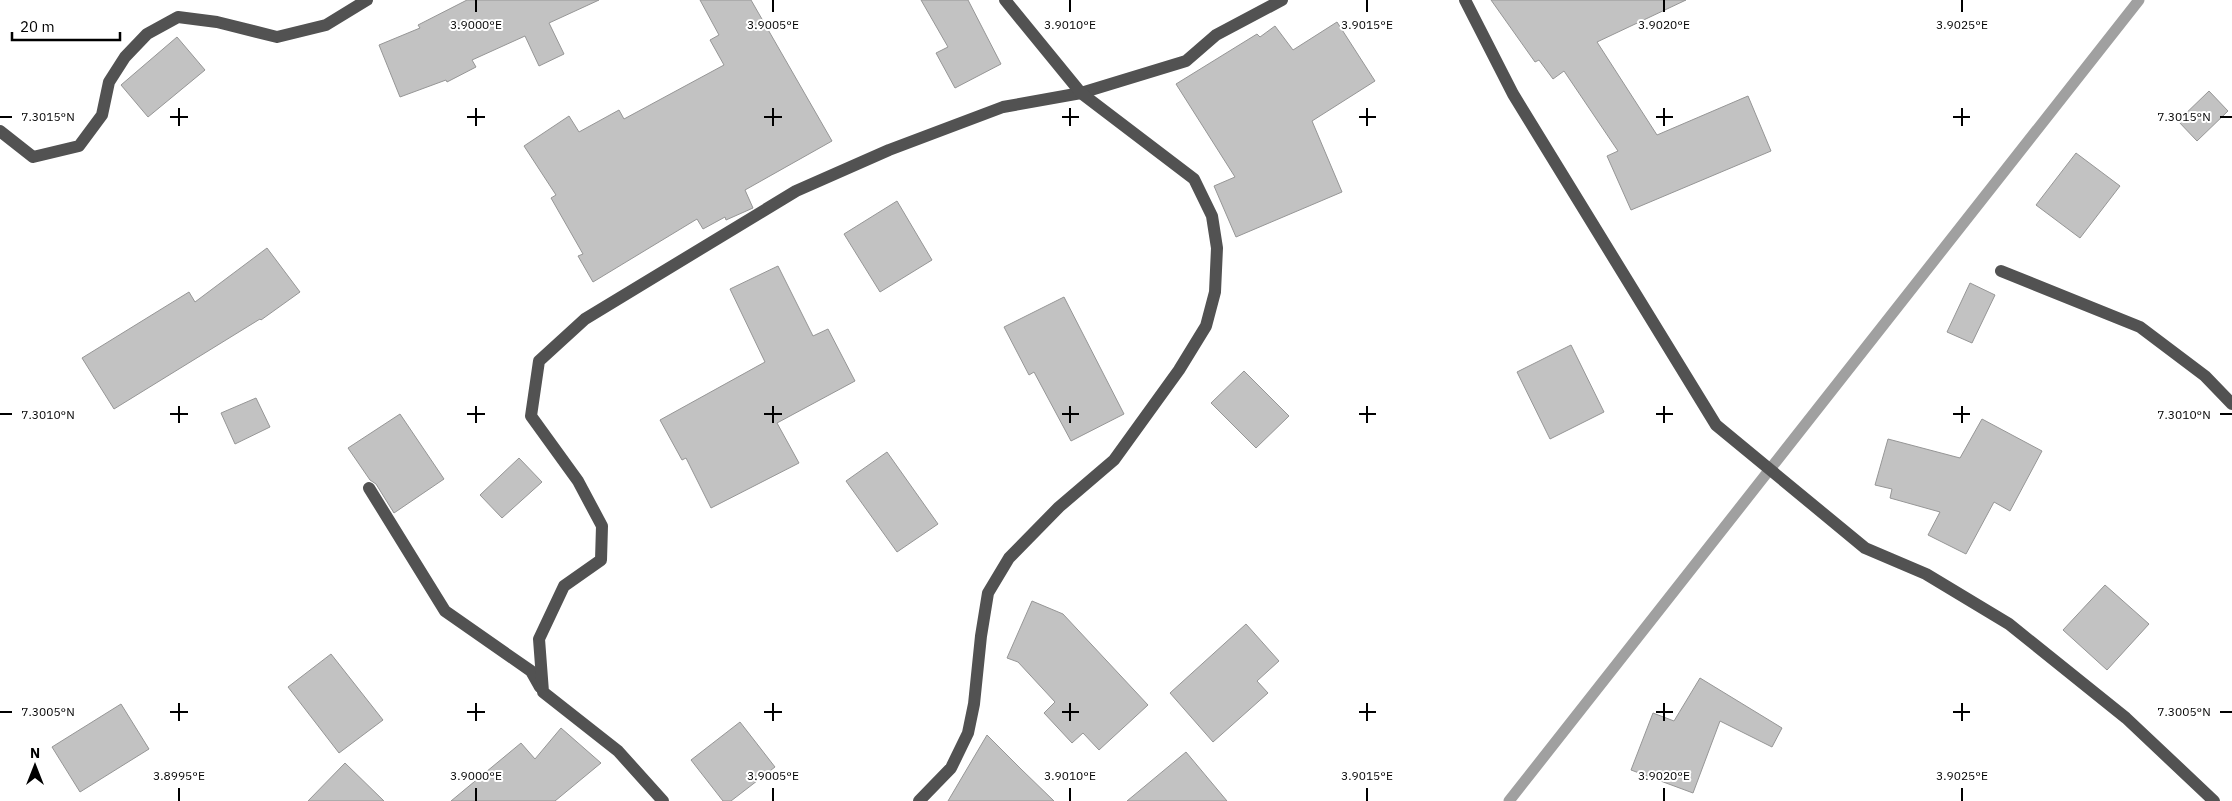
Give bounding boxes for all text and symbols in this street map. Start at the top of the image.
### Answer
scale bar [12,10,120,42]
text: 20 m [20,17,55,36]
text: 3.9000°E [450,17,502,32]
text: 3.9005°E [747,17,799,32]
text: 3.9010°E [1044,17,1096,32]
text: 3.9015°E [1341,17,1393,32]
text: 3.9020°E [1638,17,1690,32]
text: 3.9025°E [1936,17,1988,32]
text: 7.3015°N [21,109,75,124]
text: 7.3015°N [2157,109,2211,124]
text: 7.3010°N [21,407,75,422]
text: 7.3010°N [2157,407,2211,422]
text: 7.3005°N [21,704,75,719]
text: 7.3005°N [2157,704,2211,719]
north arrow [10,741,60,791]
text: N [30,744,40,762]
text: 3.8995°E [153,768,205,783]
text: 3.9000°E [450,768,502,783]
text: 3.9005°E [747,768,799,783]
text: 3.9010°E [1044,768,1096,783]
text: 3.9015°E [1341,768,1393,783]
text: 3.9020°E [1638,768,1690,783]
text: 3.9025°E [1936,768,1988,783]

